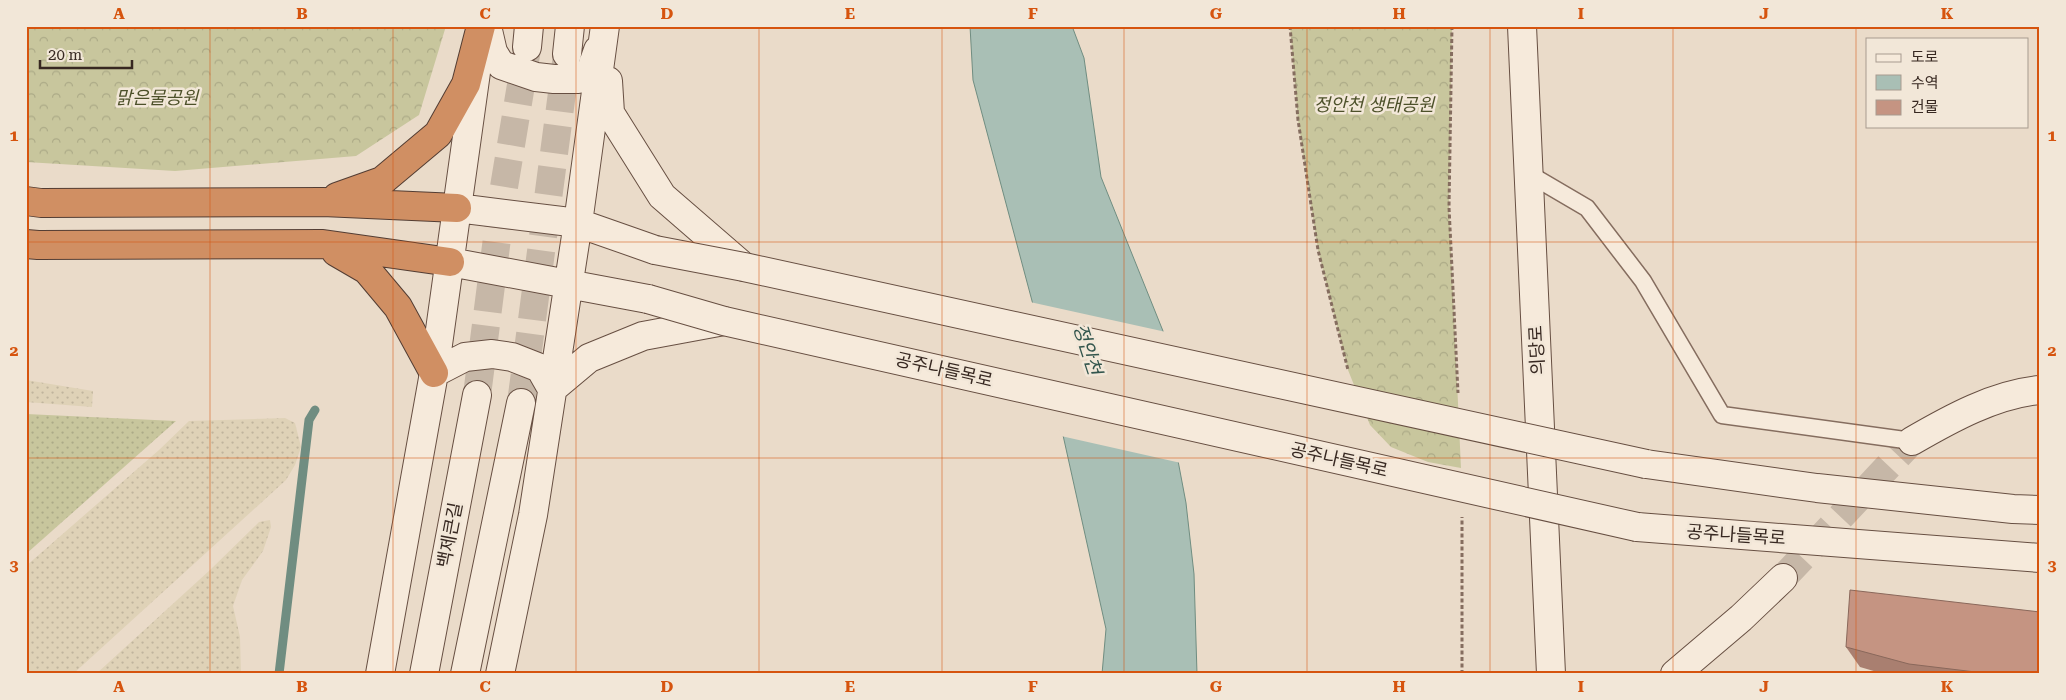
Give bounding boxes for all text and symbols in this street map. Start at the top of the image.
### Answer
text: A [113,4,125,23]
text: B [296,4,308,23]
text: C [479,4,491,23]
text: D [661,4,674,23]
text: E [845,4,855,23]
text: F [1028,4,1038,23]
text: G [1210,4,1223,23]
text: H [1392,4,1406,23]
text: I [1578,4,1584,23]
text: J [1759,4,1769,23]
text: K [1941,4,1954,23]
scale bar [40,38,132,70]
legend [1866,38,2028,128]
text: 20 m [48,46,83,64]
text: 도로 [1911,48,1939,66]
text: 수역 [1911,74,1939,92]
park label: 맑은물공원 [116,87,200,108]
park label: 정안천 생태공원 [1314,94,1436,115]
text: 건물 [1911,98,1939,116]
text: 1 [10,126,19,145]
text: 1 [2048,126,2057,145]
water label: 정안천 [1068,321,1107,379]
street label: 의당로 [1525,325,1548,375]
text: 2 [10,341,19,360]
text: 2 [2048,341,2057,360]
street label: 공주나들목로 [893,348,995,391]
street label: 공주나들목로 [1288,438,1390,481]
street label: 백제큰길 [433,500,466,569]
street label: 공주나들목로 [1686,521,1786,548]
text: 3 [10,556,19,575]
text: 3 [2048,556,2057,575]
text: A [113,677,125,696]
text: B [296,677,308,696]
text: C [479,677,491,696]
text: D [661,677,674,696]
text: E [845,677,855,696]
text: F [1028,677,1038,696]
text: G [1210,677,1223,696]
text: H [1392,677,1406,696]
text: I [1578,677,1584,696]
text: J [1759,677,1769,696]
text: K [1941,677,1954,696]

